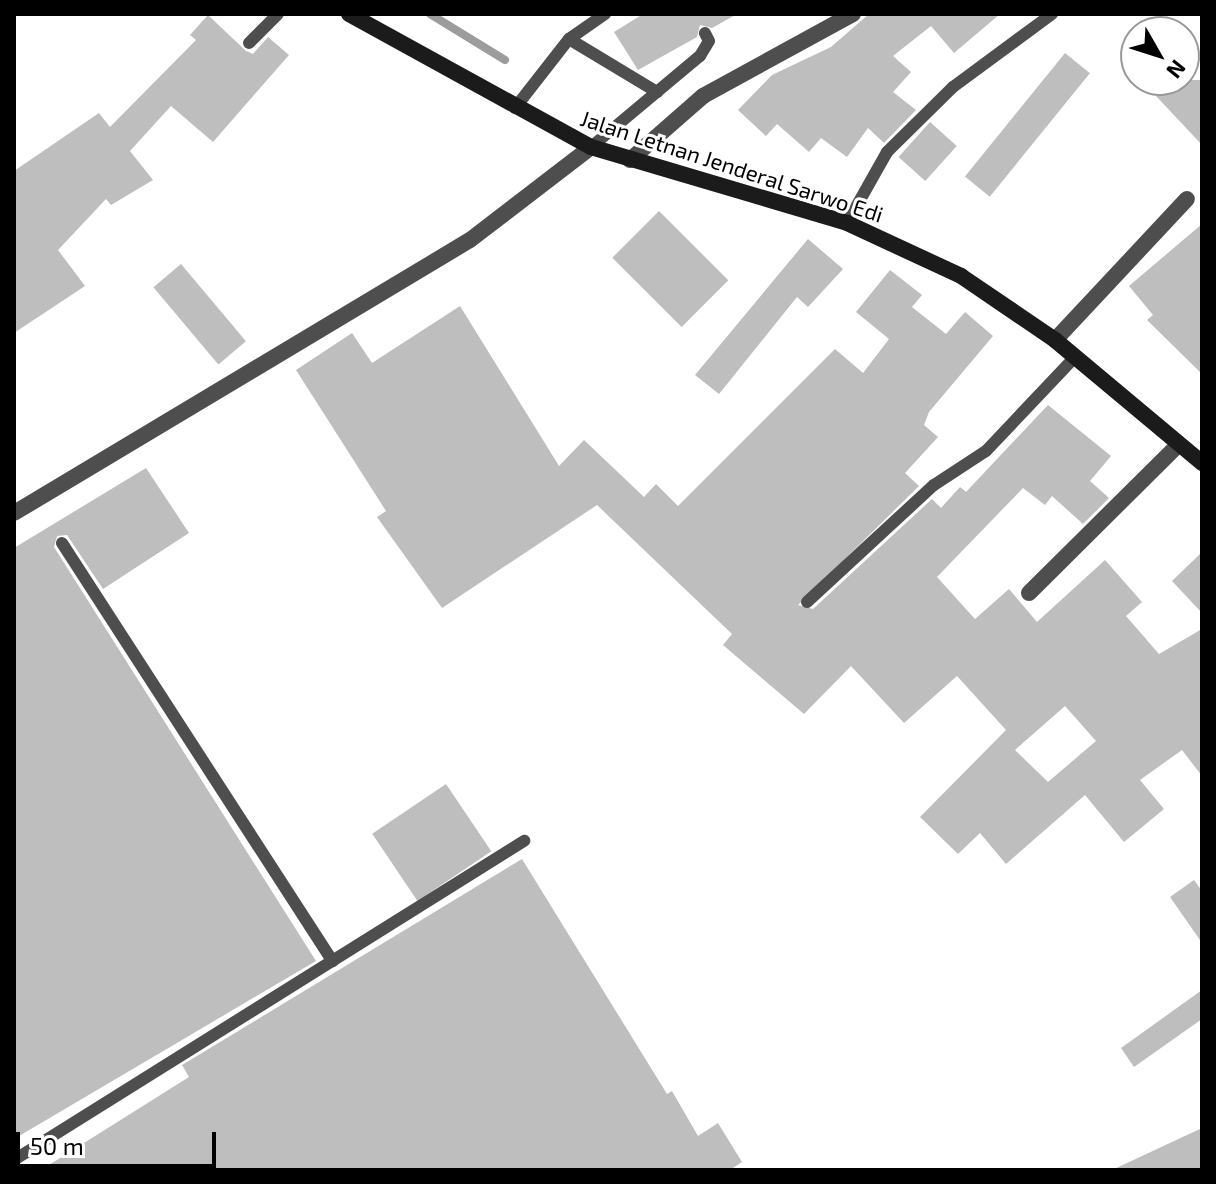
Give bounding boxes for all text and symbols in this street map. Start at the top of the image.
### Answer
north arrow [1120,16,1200,96]
text: N [1162,55,1192,84]
street label: Jalan Letnan Jenderal Sarwo Edi [577,104,887,228]
scale bar [20,1116,220,1166]
text: 50 m [30,1131,84,1160]

